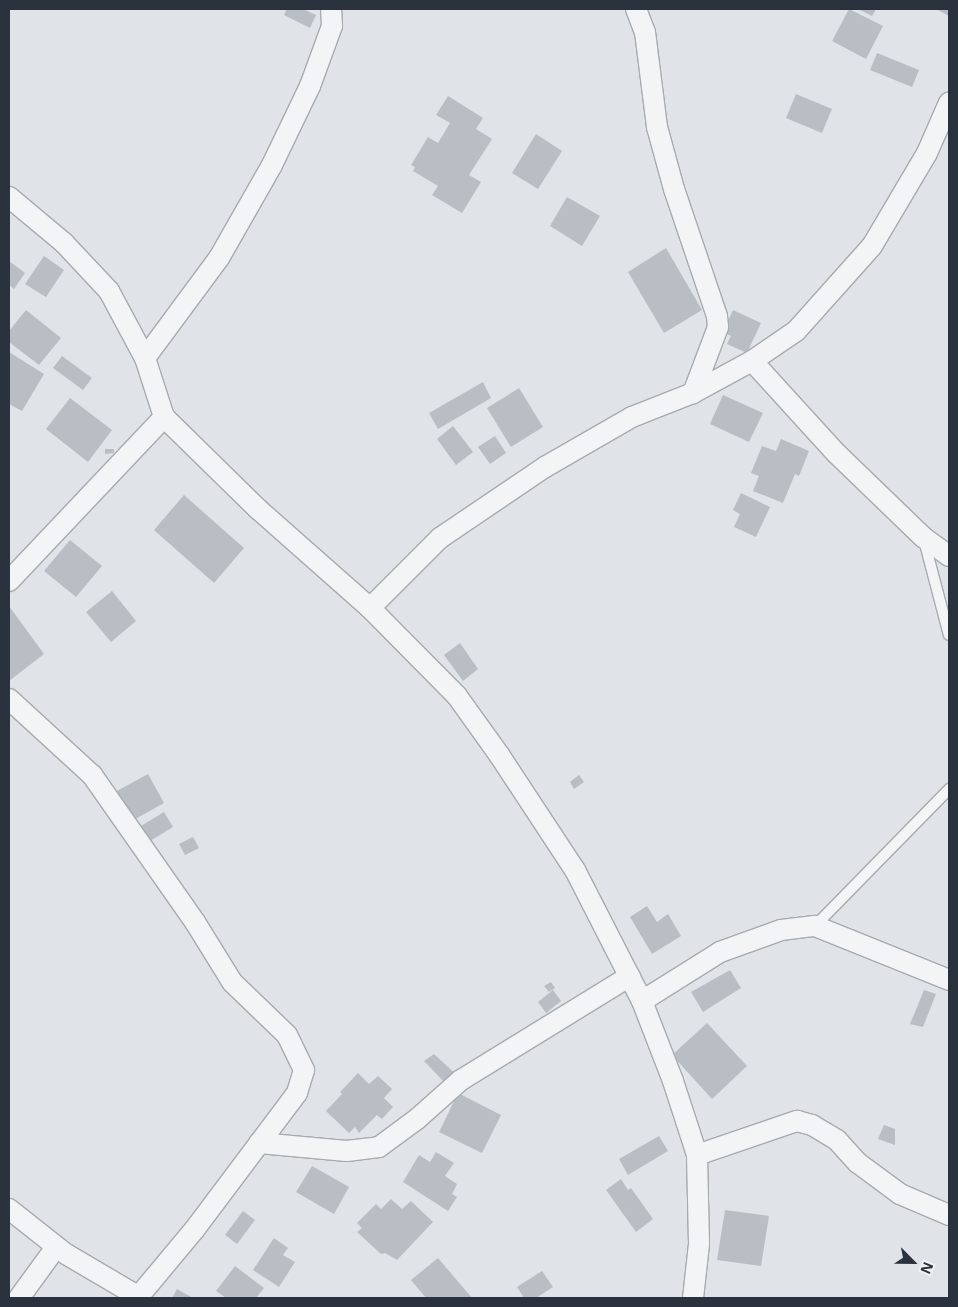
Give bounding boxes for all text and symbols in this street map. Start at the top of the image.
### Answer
north arrow [888,1237,938,1287]
text: N [916,1259,938,1277]

